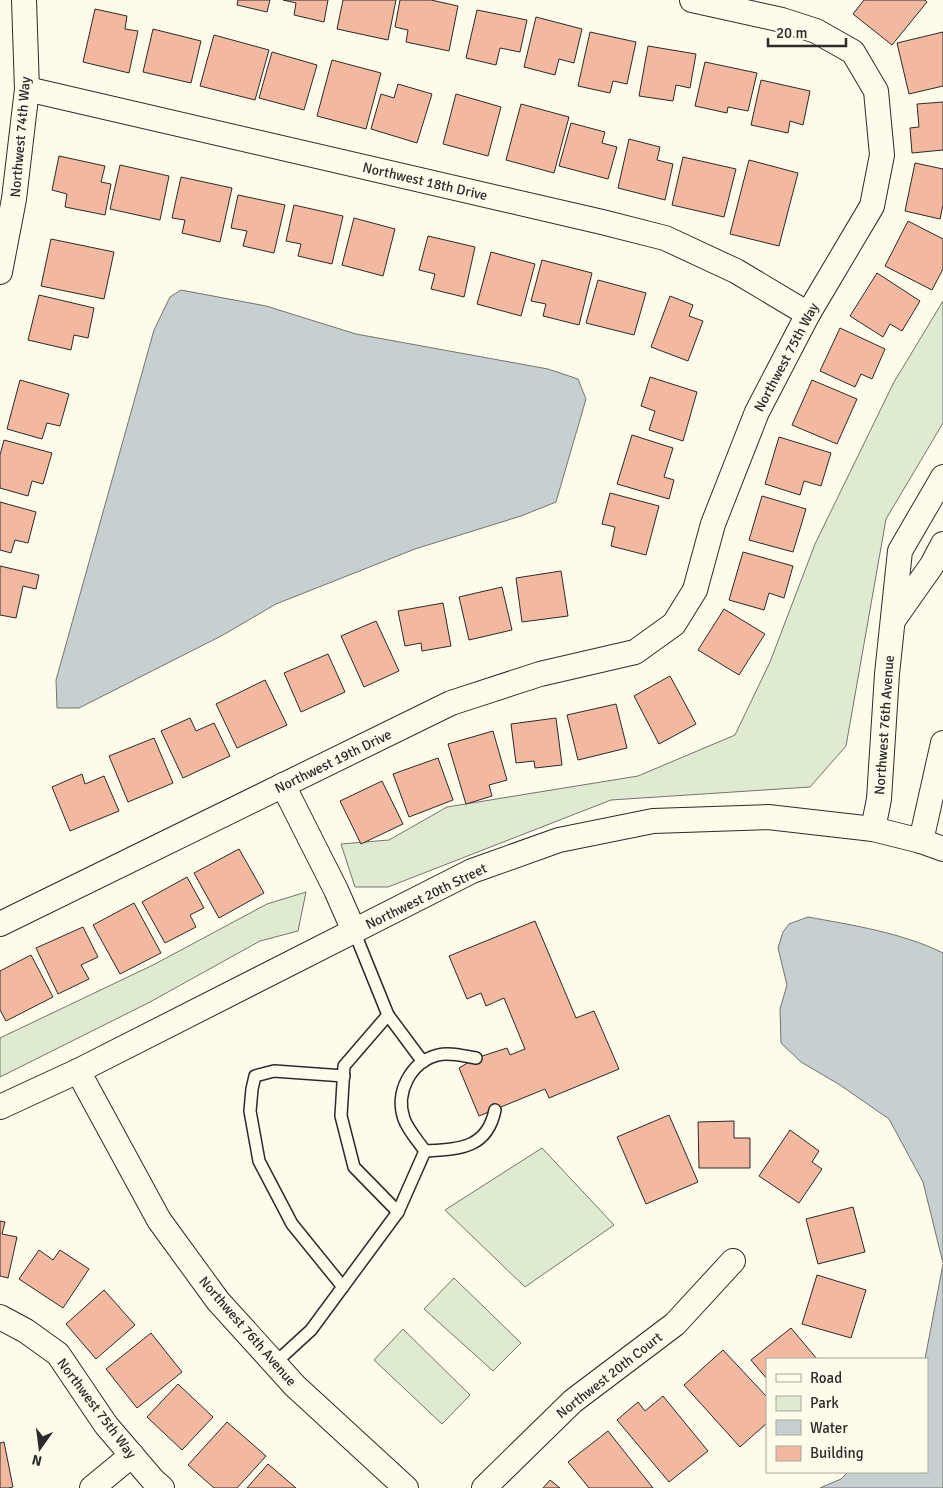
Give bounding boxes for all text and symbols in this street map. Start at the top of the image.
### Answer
scale bar [768,15,846,47]
text: 20 m [776,24,807,42]
street label: Northwest 74th Way [7,76,34,198]
street label: Northwest 18th Drive [361,159,489,204]
street label: Northwest 75th Way [750,299,823,415]
street label: Northwest 76th Avenue [871,655,898,796]
street label: Northwest 19th Drive [272,726,394,797]
street label: Northwest 20th Street [363,860,490,933]
street label: Northwest 76th Avenue [195,1273,300,1390]
street label: Northwest 20th Court [553,1329,666,1422]
street label: Northwest 75th Way [53,1355,140,1462]
legend [766,1358,928,1473]
text: Road [810,1369,842,1387]
text: Park [810,1394,839,1412]
text: Water [810,1419,848,1437]
north arrow [15,1423,65,1473]
text: Building [810,1444,864,1462]
text: N [30,1451,44,1470]

